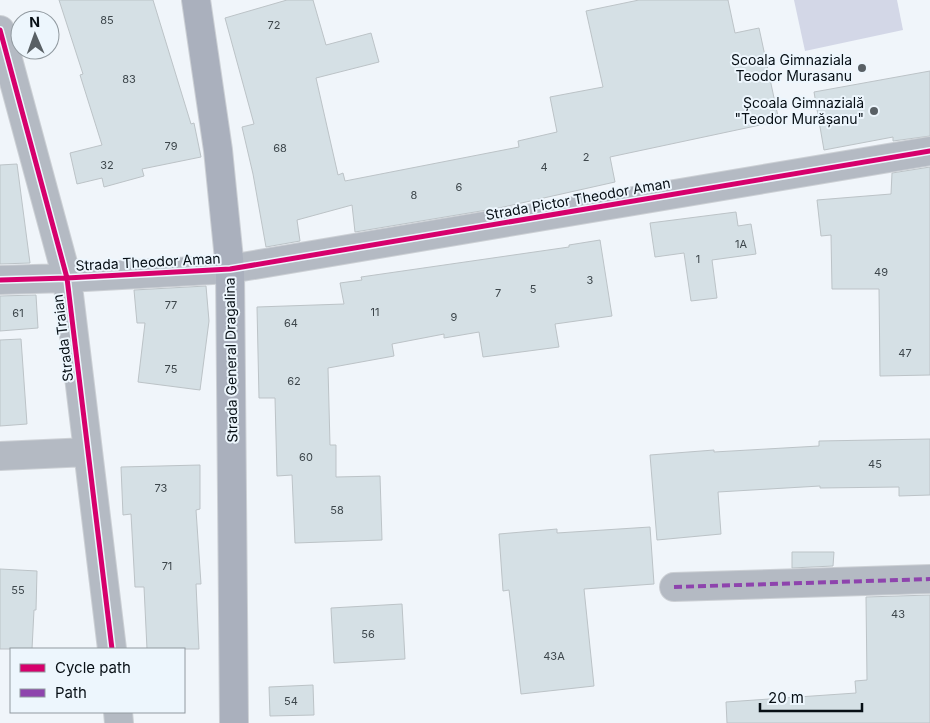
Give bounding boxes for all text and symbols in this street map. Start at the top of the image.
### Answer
north arrow [10,10,60,60]
text: N [29,13,40,30]
house number: 85 [100,13,114,27]
house number: 72 [268,18,280,32]
place label: Scoala Gimnaziala Teodor Murasanu [731,51,852,84]
marker: Scoala Gimnaziala Teodor Murasanu [856,62,868,74]
house number: 83 [122,72,136,86]
place label: Școala Gimnazială "Teodor Murășanu" [734,94,864,128]
marker: Școala Gimnazială "Teodor Murășanu" [868,105,880,117]
house number: 79 [165,139,178,153]
house number: 68 [273,141,287,155]
house number: 2 [583,150,589,164]
house number: 32 [100,158,114,172]
house number: 4 [540,160,548,174]
street label: Strada Pictor Theodor Aman [484,174,672,223]
house number: 6 [456,180,463,194]
house number: 8 [411,188,418,202]
house number: 1A [735,237,747,251]
street label: Strada Theodor Aman [75,249,221,274]
house number: 1 [696,252,700,266]
house number: 49 [874,265,888,279]
house number: 3 [587,273,594,287]
street label: Strada General Dragalina [221,277,240,443]
house number: 5 [530,282,537,296]
house number: 7 [495,286,501,300]
street label: Strada Traian [49,293,76,383]
house number: 77 [165,298,177,312]
house number: 11 [371,305,379,319]
house number: 61 [12,306,24,320]
house number: 9 [451,310,458,324]
house number: 64 [284,316,298,330]
house number: 47 [898,346,912,360]
house number: 75 [165,362,178,376]
house number: 62 [287,374,301,388]
house number: 60 [299,450,313,464]
house number: 45 [868,457,882,471]
house number: 73 [155,481,168,495]
house number: 58 [330,503,344,517]
house number: 71 [162,559,172,573]
house number: 55 [11,583,25,597]
house number: 43 [891,607,905,621]
house number: 56 [361,627,375,641]
legend [10,648,185,713]
house number: 43A [543,649,565,663]
text: Cycle path [55,658,131,677]
scale bar [760,680,862,712]
text: Path [55,683,87,702]
text: 20 m [768,688,804,707]
house number: 54 [284,694,298,708]

